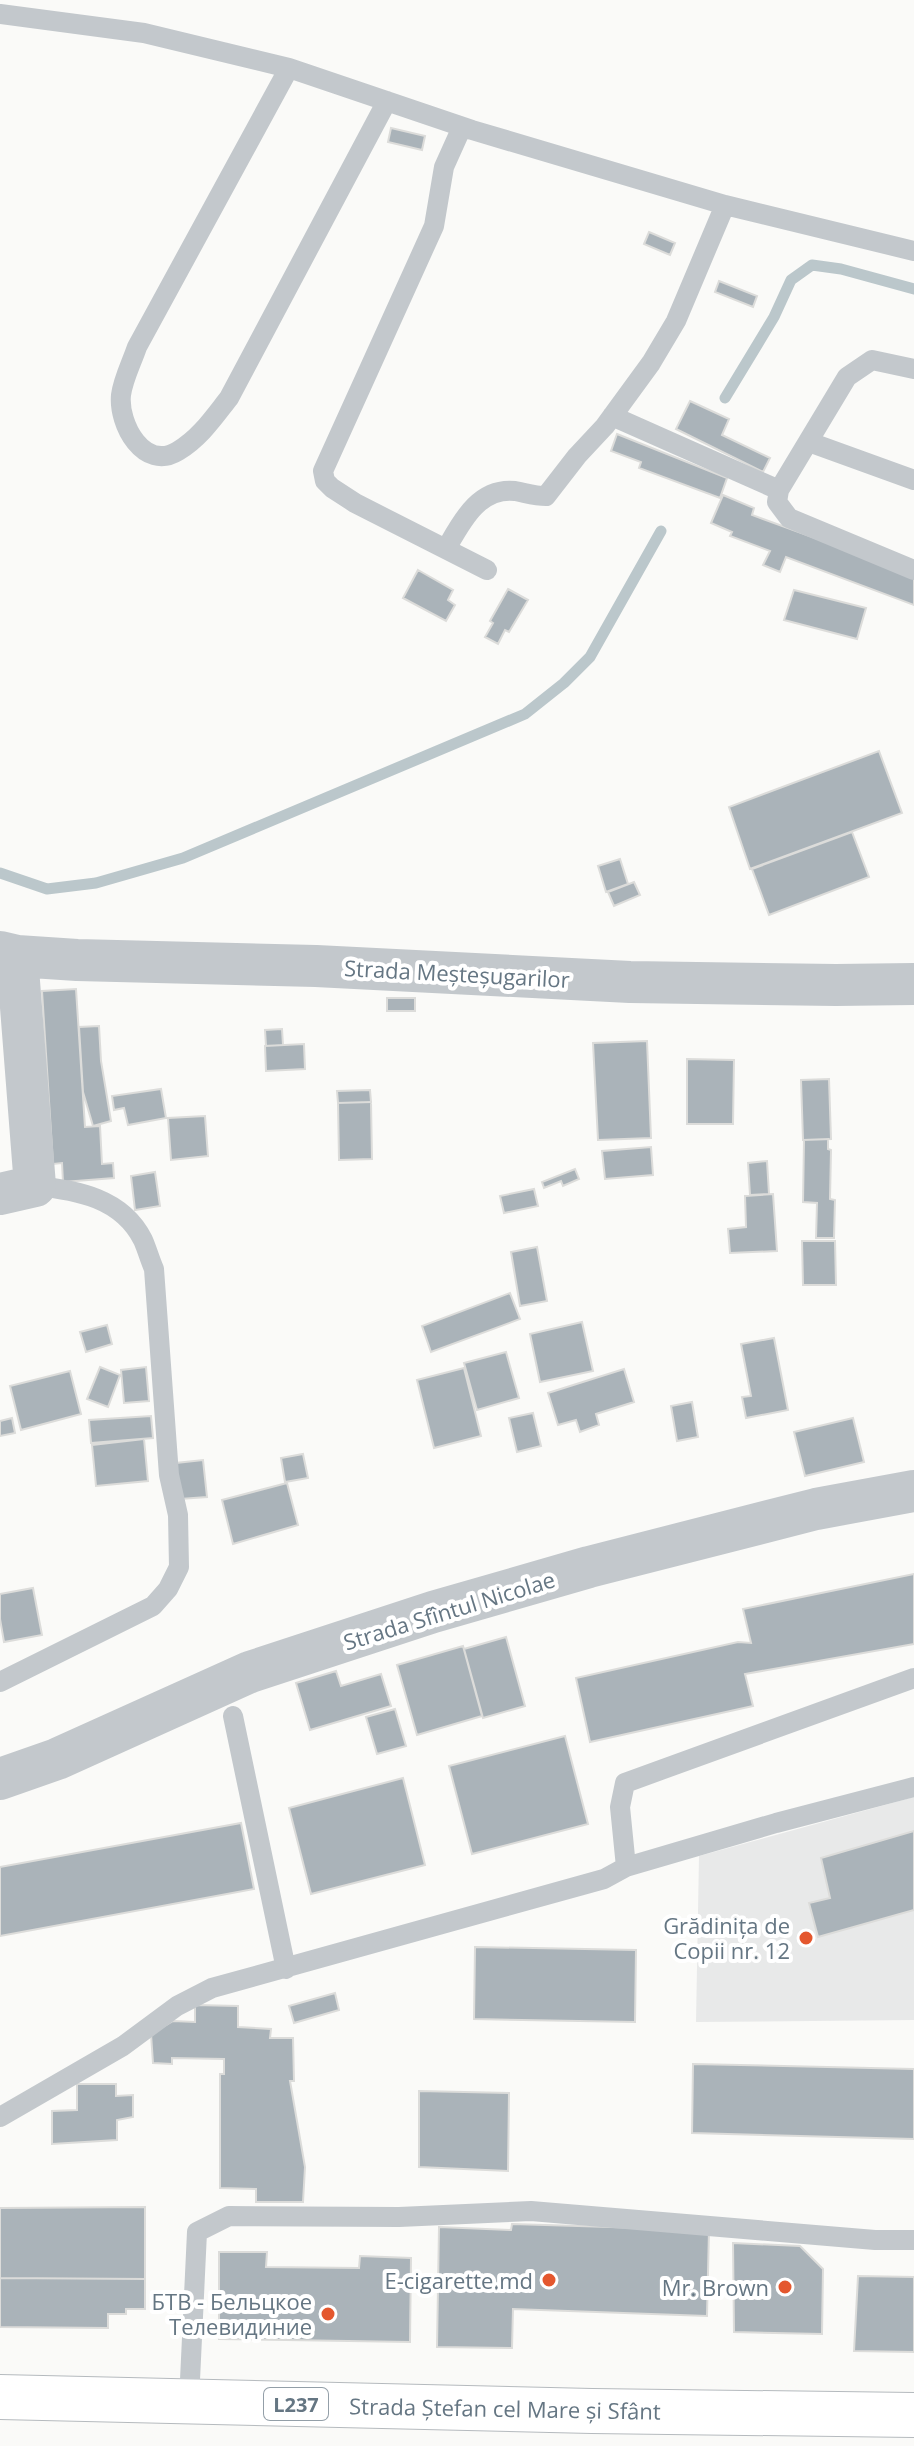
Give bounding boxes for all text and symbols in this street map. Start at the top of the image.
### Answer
street label: Strada Meșteșugarilor [343,952,571,994]
street label: Strada Sfîntul Nicolae [340,1564,558,1656]
place label: Grădinița de Copii nr. 12 [663,1910,790,1965]
marker: Grădinița de Copii nr. 12 [797,1929,815,1947]
place label: E-cigarette.md [384,2265,533,2295]
marker: E-cigarette.md [540,2271,558,2289]
place label: Mr. Brown [662,2272,769,2302]
marker: Mr. Brown [776,2278,794,2296]
place label: БТВ - Бельцкое Телевидиние [152,2286,312,2341]
marker: БТВ - Бельцкое Телевидиние [319,2305,337,2323]
road number: L237 [264,2388,328,2420]
street label: Strada Ștefan cel Mare și Sfânt [349,2390,661,2426]

